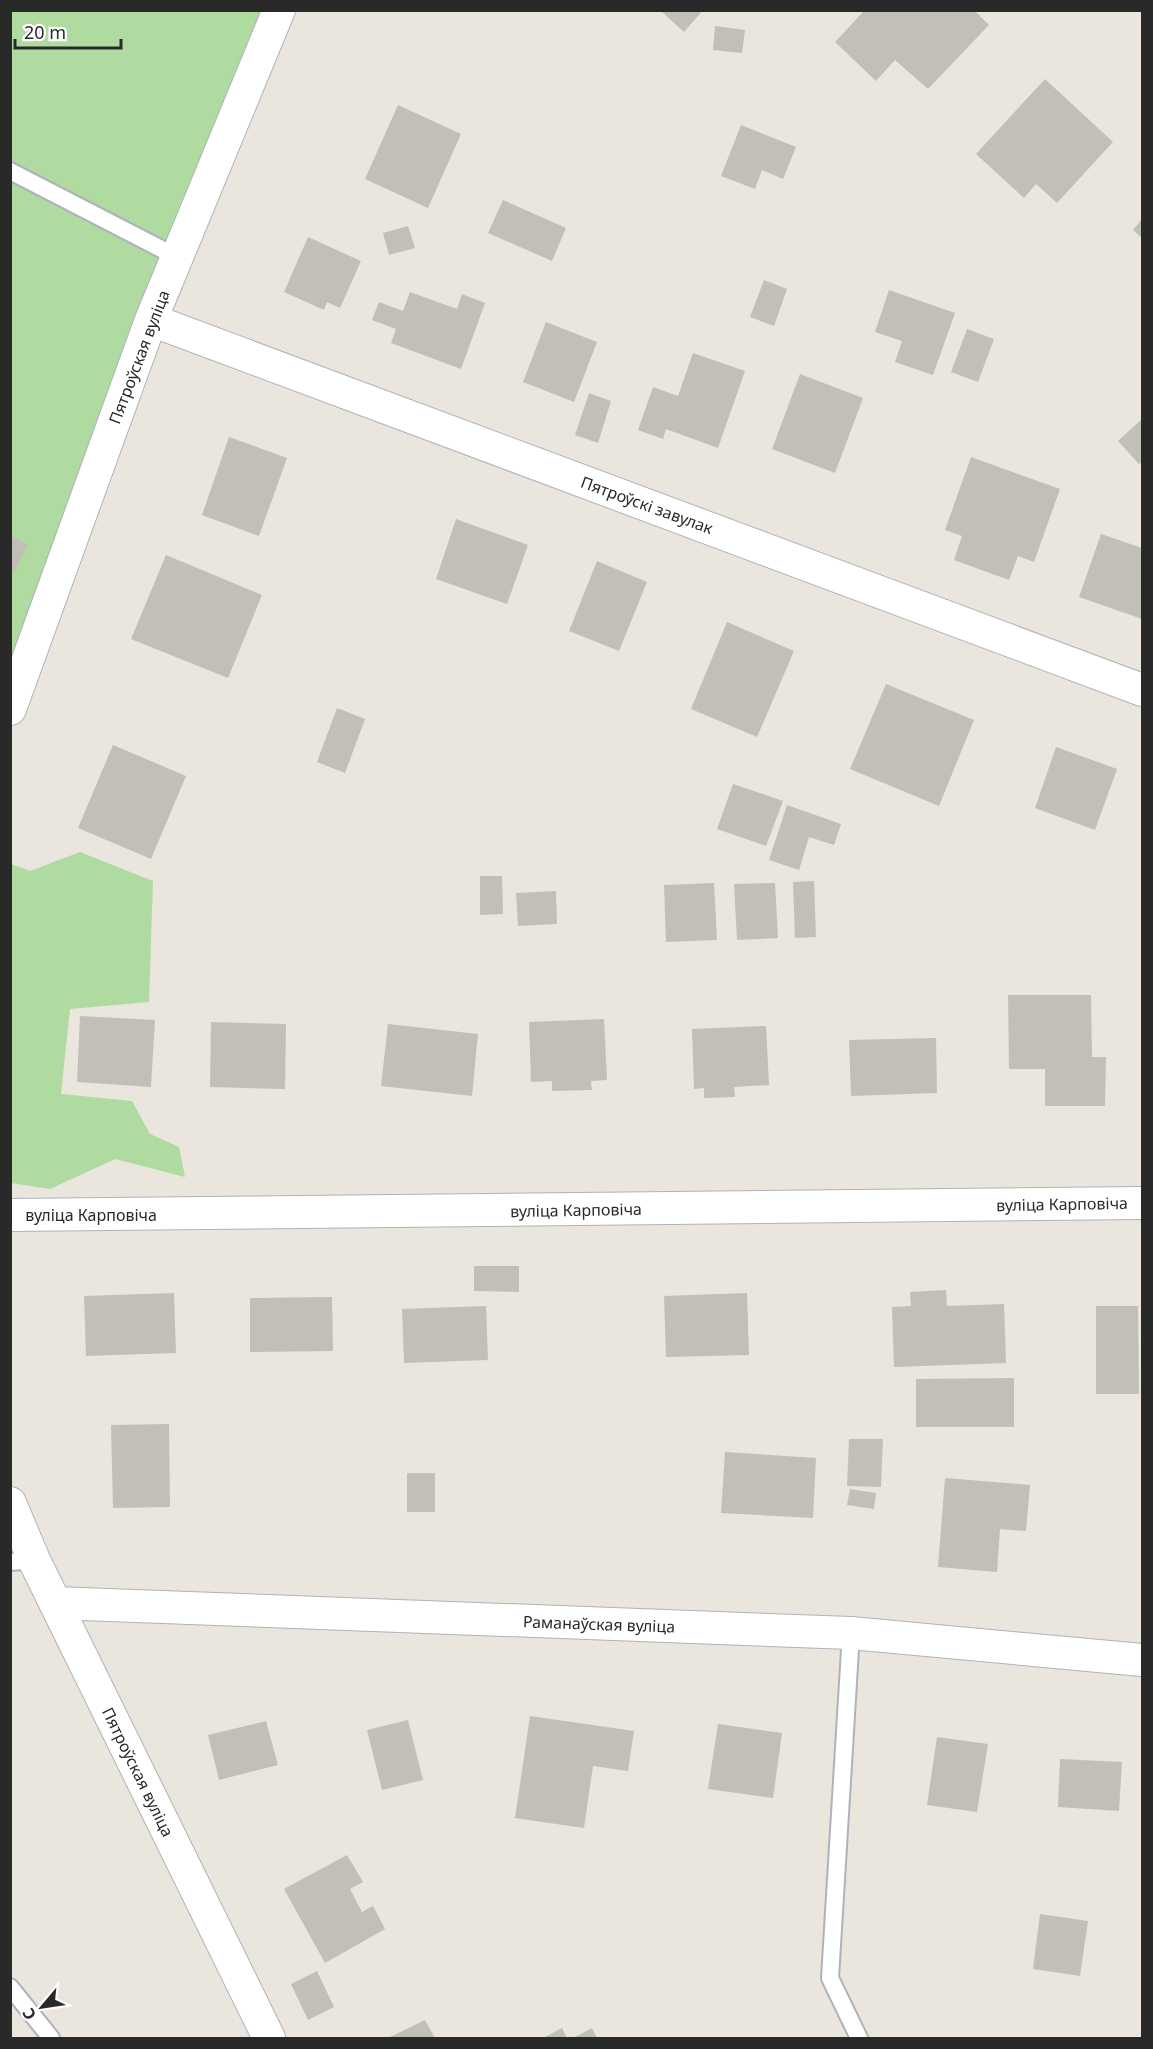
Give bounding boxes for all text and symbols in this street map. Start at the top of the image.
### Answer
scale bar [15,12,122,50]
text: 20 m [24,20,66,44]
street label: Пятроўская вуліца [103,287,175,427]
street label: Пятроўскі завулак [578,471,717,539]
street label: вуліца Карповіча [996,1192,1128,1216]
street label: вуліца Карповіча [510,1198,642,1222]
street label: вуліца Карповіча [25,1204,157,1226]
street label: Раманаўская вуліца [522,1610,676,1638]
street label: Пятроўская вуліца [97,1704,179,1840]
north arrow [12,1977,72,2037]
text: С [17,2004,41,2024]

